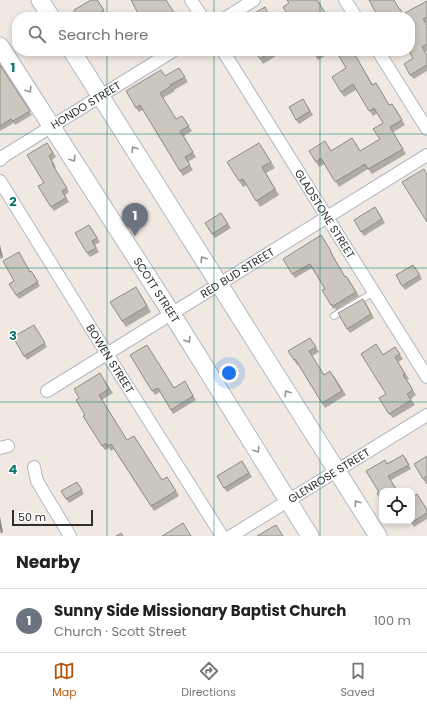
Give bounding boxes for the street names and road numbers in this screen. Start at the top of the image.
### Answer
street label: HONDO STREET [48,77,124,133]
street label: GLADSTONE STREET [291,166,359,261]
street label: RED BUD STREET [197,244,277,302]
street label: SCOTT STREET [130,254,184,326]
street label: BOWEN STREET [82,321,138,396]
street label: GLENROSE STREET [285,444,373,507]

